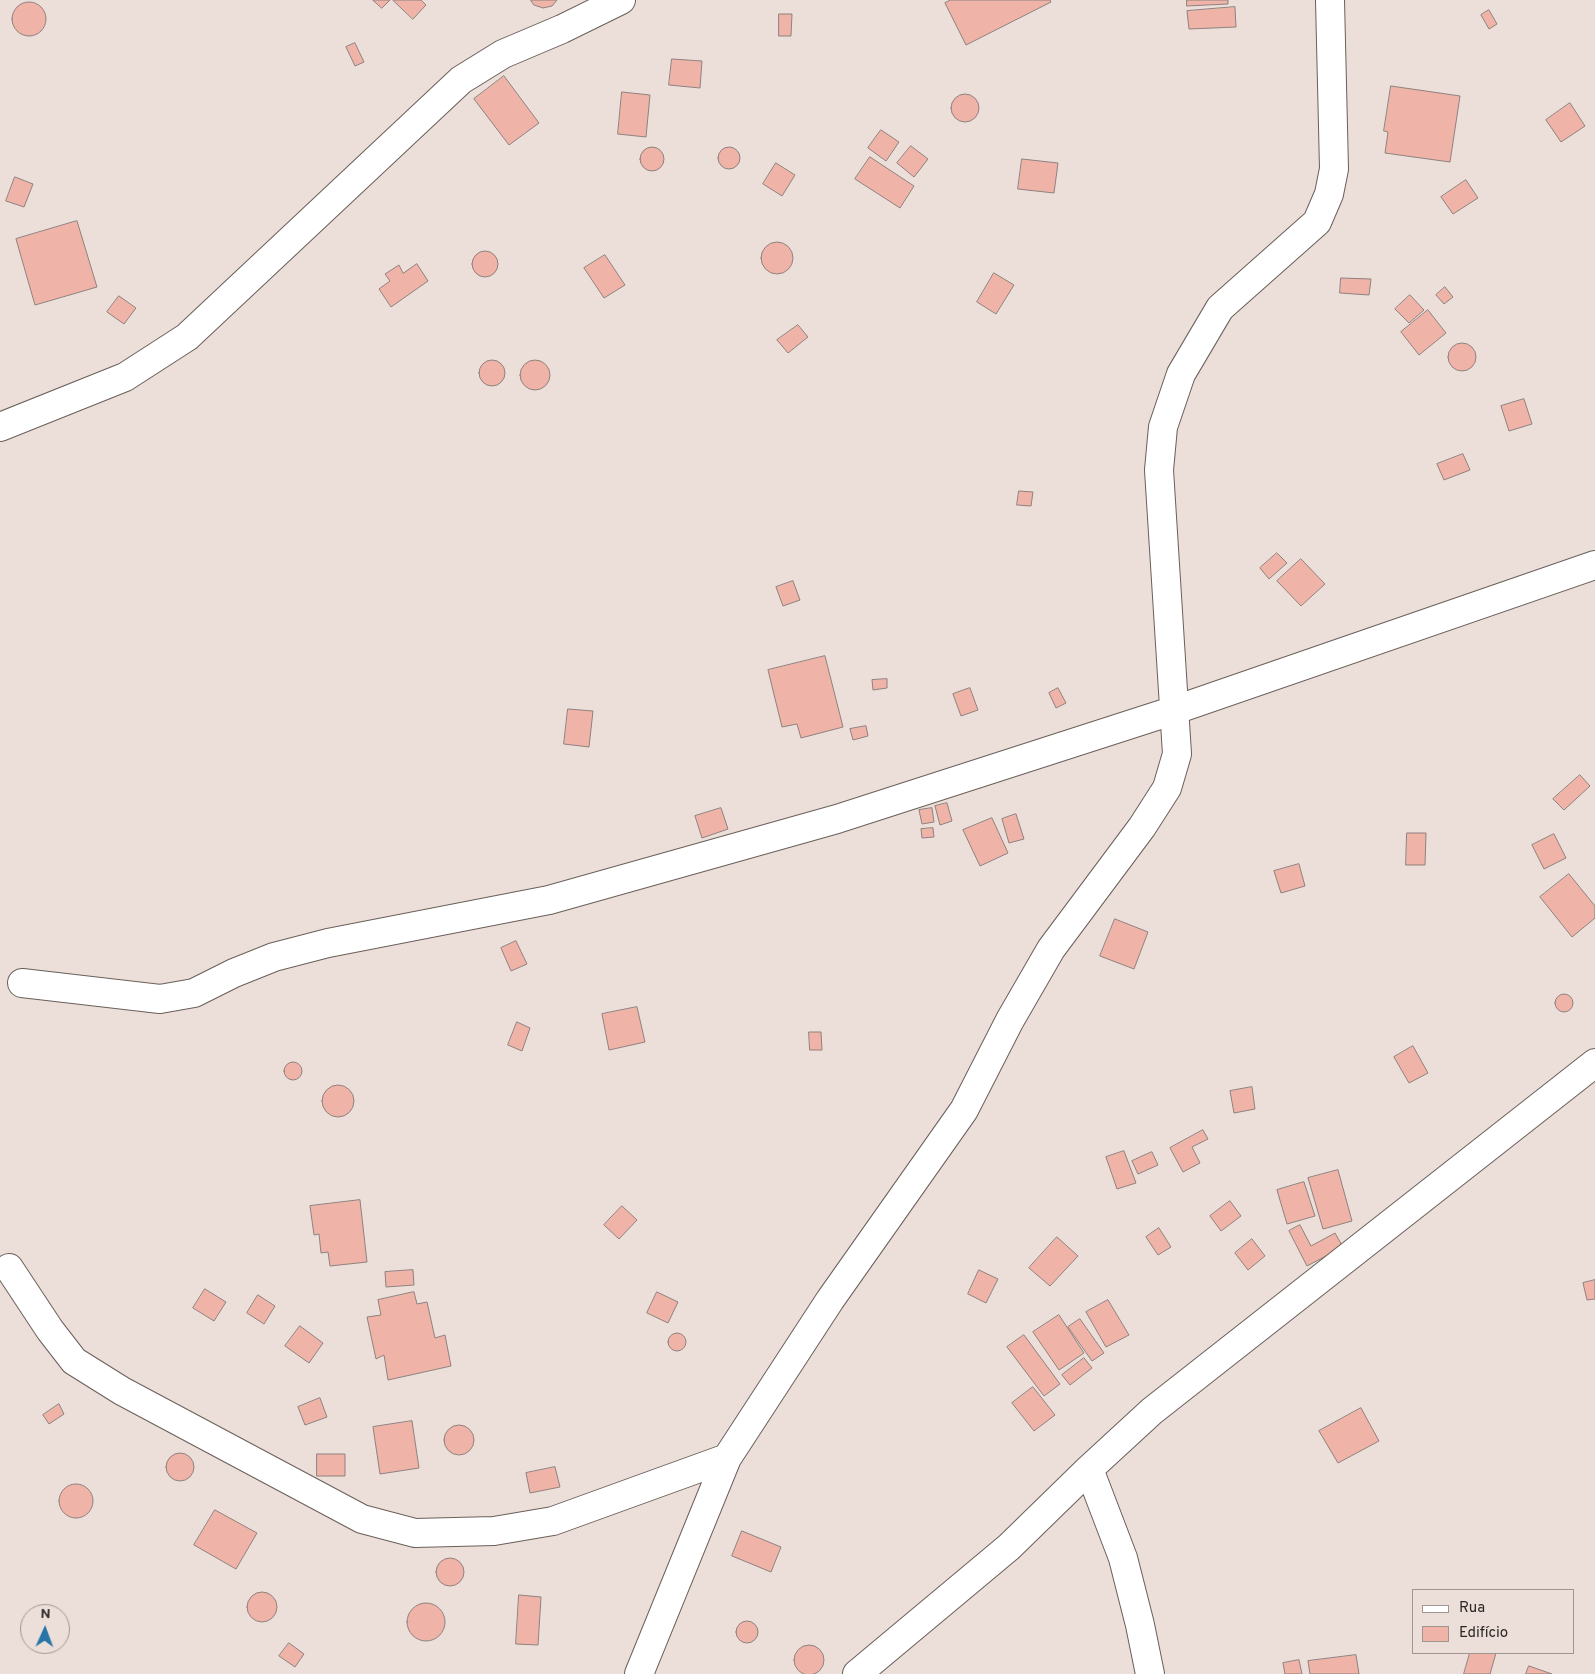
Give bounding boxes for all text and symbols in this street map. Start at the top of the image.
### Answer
legend [1412,1589,1575,1654]
text: Rua [1459,1599,1485,1618]
north arrow [20,1604,70,1654]
text: N [40,1606,51,1623]
text: Edifício [1459,1624,1508,1643]

